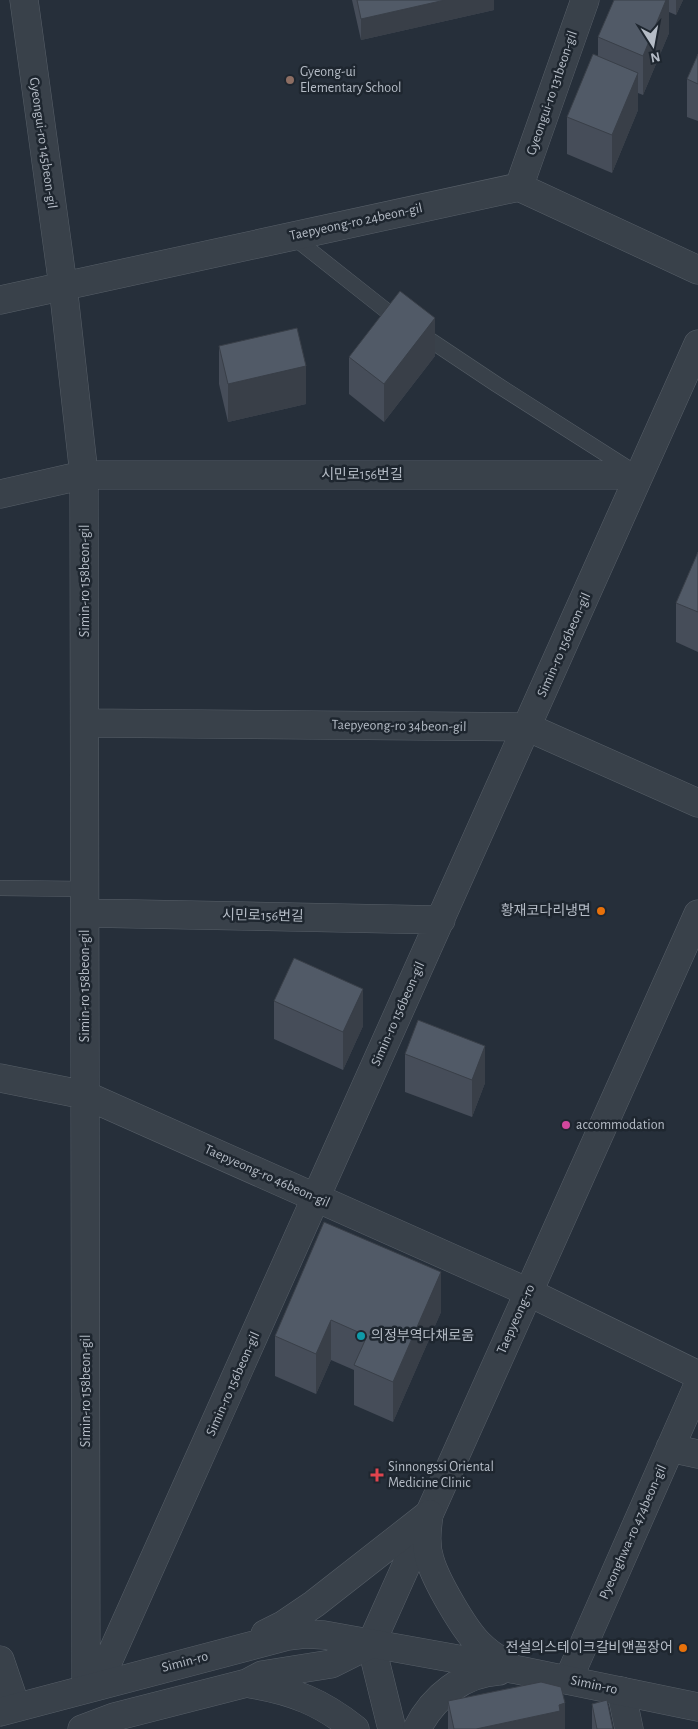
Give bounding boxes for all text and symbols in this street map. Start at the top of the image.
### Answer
north arrow [628,20,678,70]
street label: Gyeongui-ro 131beon-gil [524,29,580,157]
text: N [649,49,661,65]
place label: Gyeong-ui Elementary School [300,65,402,95]
marker: Gyeong-ui Elementary School [284,74,296,86]
street label: Gyeongui-ro 145beon-gil [27,76,59,210]
street label: Taepyeong-ro 24beon-gil [288,201,424,243]
street label: 시민로156번길 [321,467,403,482]
street label: Simin-ro 158beon-gil [78,525,92,637]
street label: Simin-ro 156beon-gil [535,591,593,699]
street label: Taepyeong-ro 34beon-gil [331,718,467,734]
place label: 황재코다리냉면 [501,903,591,918]
marker: 황재코다리냉면 [595,905,607,917]
street label: 시민로156번길 [222,907,304,924]
street label: Simin-ro 158beon-gil [78,930,92,1042]
street label: Simin-ro 156beon-gil [369,960,427,1068]
place label: accommodation [576,1118,665,1132]
marker: accommodation [560,1119,572,1131]
street label: Taepyeong-ro 46beon-gil [202,1142,332,1210]
street label: Taepyeong-ro [494,1282,538,1356]
place label: 의정부역다채로움 [371,1328,474,1343]
street label: Simin-ro 156beon-gil [204,1330,262,1438]
marker: 의정부역다채로움 [355,1330,367,1342]
street label: Simin-ro 158beon-gil [79,1335,93,1447]
place label: Sinnongssi Oriental Medicine Clinic [388,1460,494,1490]
street label: Pyeonghwa-ro 474beon-gil [597,1463,669,1601]
marker: Sinnongssi Oriental Medicine Clinic [370,1468,384,1482]
place label: 전설의스테이크갈비앤꼼장어 [506,1640,673,1655]
marker: 전설의스테이크갈비앤꼼장어 [677,1642,689,1654]
street label: Simin-ro [160,1649,210,1675]
street label: Simin-ro [569,1673,619,1697]

